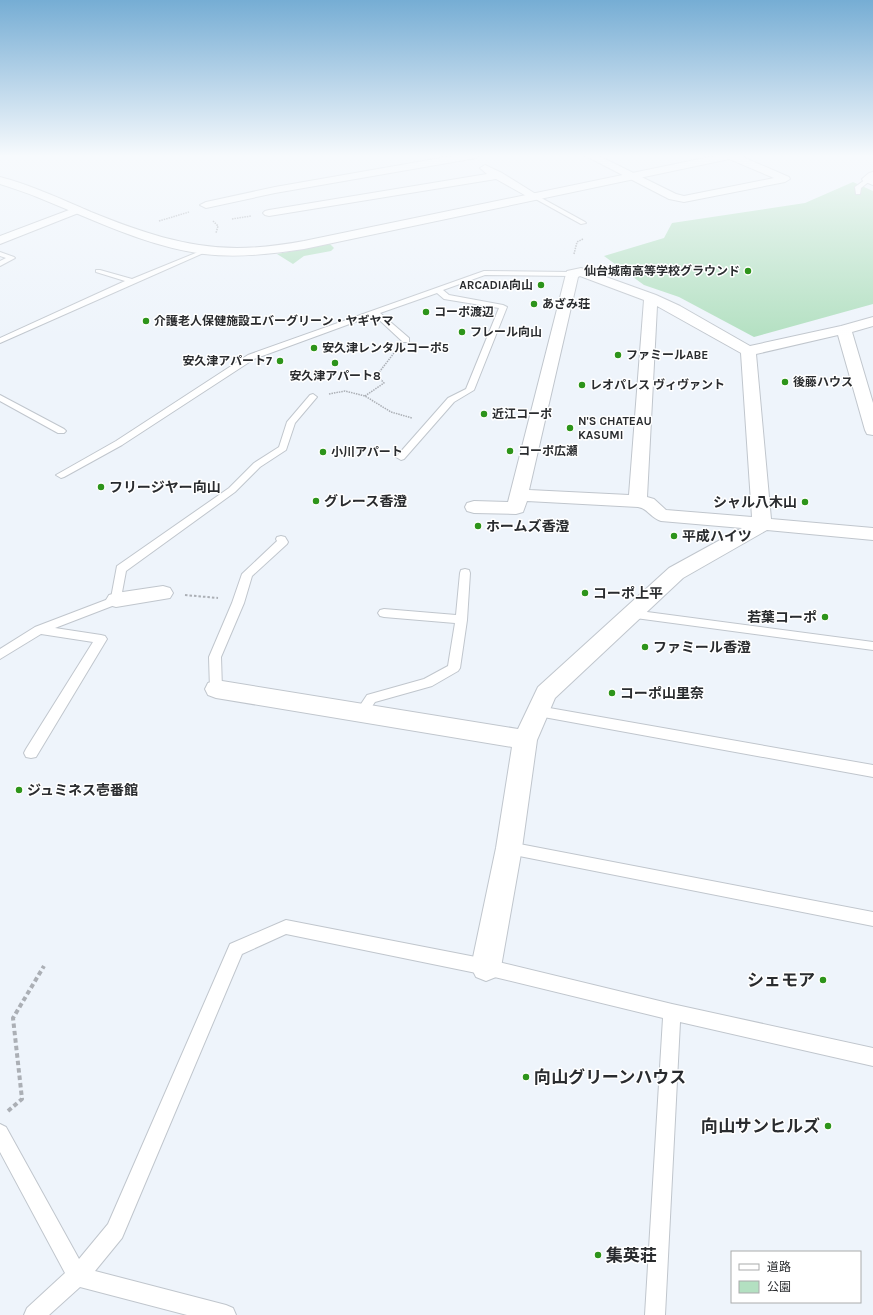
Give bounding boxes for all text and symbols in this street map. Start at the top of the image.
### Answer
place label: 仙台城南高等学校グラウンド [584,264,740,278]
marker: 仙台城南高等学校グラウンド [743,266,753,276]
place label: ARCADIA向山 [459,278,533,292]
marker: ARCADIA向山 [536,280,546,290]
place label: あざみ荘 [542,297,590,311]
marker: あざみ荘 [529,299,539,309]
place label: コーポ渡辺 [434,305,494,319]
marker: コーポ渡辺 [421,307,431,317]
place label: 介護老人保健施設エバーグリーン・ヤギヤマ [154,314,393,328]
marker: 介護老人保健施設エバーグリーン・ヤギヤマ [141,316,151,326]
place label: フレール向山 [470,325,542,339]
marker: フレール向山 [457,327,467,337]
place label: 安久津レンタルコーポ5 [322,341,449,355]
marker: 安久津レンタルコーポ5 [309,343,319,353]
place label: ファミールABE [626,348,708,362]
marker: ファミールABE [613,350,623,360]
place label: 安久津アパート7 [182,354,272,368]
marker: 安久津アパート7 [275,356,285,366]
marker: 安久津アパート8 [330,358,340,368]
place label: 安久津アパート8 [289,369,381,383]
place label: 後藤ハウス [793,375,853,389]
marker: 後藤ハウス [780,377,790,387]
place label: レオパレス ヴィヴァント [590,378,725,392]
marker: レオパレス ヴィヴァント [577,380,587,390]
place label: 近江コーポ [492,407,552,421]
marker: 近江コーポ [479,409,489,419]
place label: N'S CHATEAU KASUMI [578,414,652,442]
marker: N'S CHATEAU KASUMI [565,423,575,433]
place label: コーポ広瀬 [518,444,578,458]
place label: 小川アパート [331,445,403,459]
marker: コーポ広瀬 [505,446,515,456]
marker: 小川アパート [318,447,328,457]
place label: フリージヤー向山 [109,479,221,496]
marker: フリージヤー向山 [96,482,106,492]
place label: グレース香澄 [324,493,407,510]
place label: シャル八木山 [713,494,797,511]
marker: グレース香澄 [311,496,321,506]
marker: シャル八木山 [800,497,810,507]
place label: ホームズ香澄 [486,518,570,535]
marker: ホームズ香澄 [473,521,483,531]
place label: 平成ハイツ [682,528,752,545]
marker: 平成ハイツ [669,531,679,541]
place label: コーポ上平 [593,585,663,602]
marker: コーポ上平 [580,588,590,598]
place label: 若葉コーポ [747,609,817,626]
marker: 若葉コーポ [820,612,830,622]
place label: ファミール香澄 [653,639,751,656]
marker: ファミール香澄 [640,642,650,652]
place label: コーポ山里奈 [620,685,704,702]
marker: コーポ山里奈 [607,688,617,698]
place label: ジュミネス壱番館 [27,782,138,799]
marker: ジュミネス壱番館 [14,785,24,795]
place label: シェモア [747,970,815,990]
marker: シェモア [818,975,828,985]
place label: 向山グリーンハウス [534,1067,686,1087]
marker: 向山グリーンハウス [521,1072,531,1082]
place label: 向山サンヒルズ [701,1116,820,1136]
marker: 向山サンヒルズ [823,1121,833,1131]
place label: 集英荘 [606,1245,657,1265]
marker: 集英荘 [593,1250,603,1260]
legend [731,1251,861,1303]
text: 道路 [767,1260,791,1274]
text: 公園 [767,1280,791,1294]

